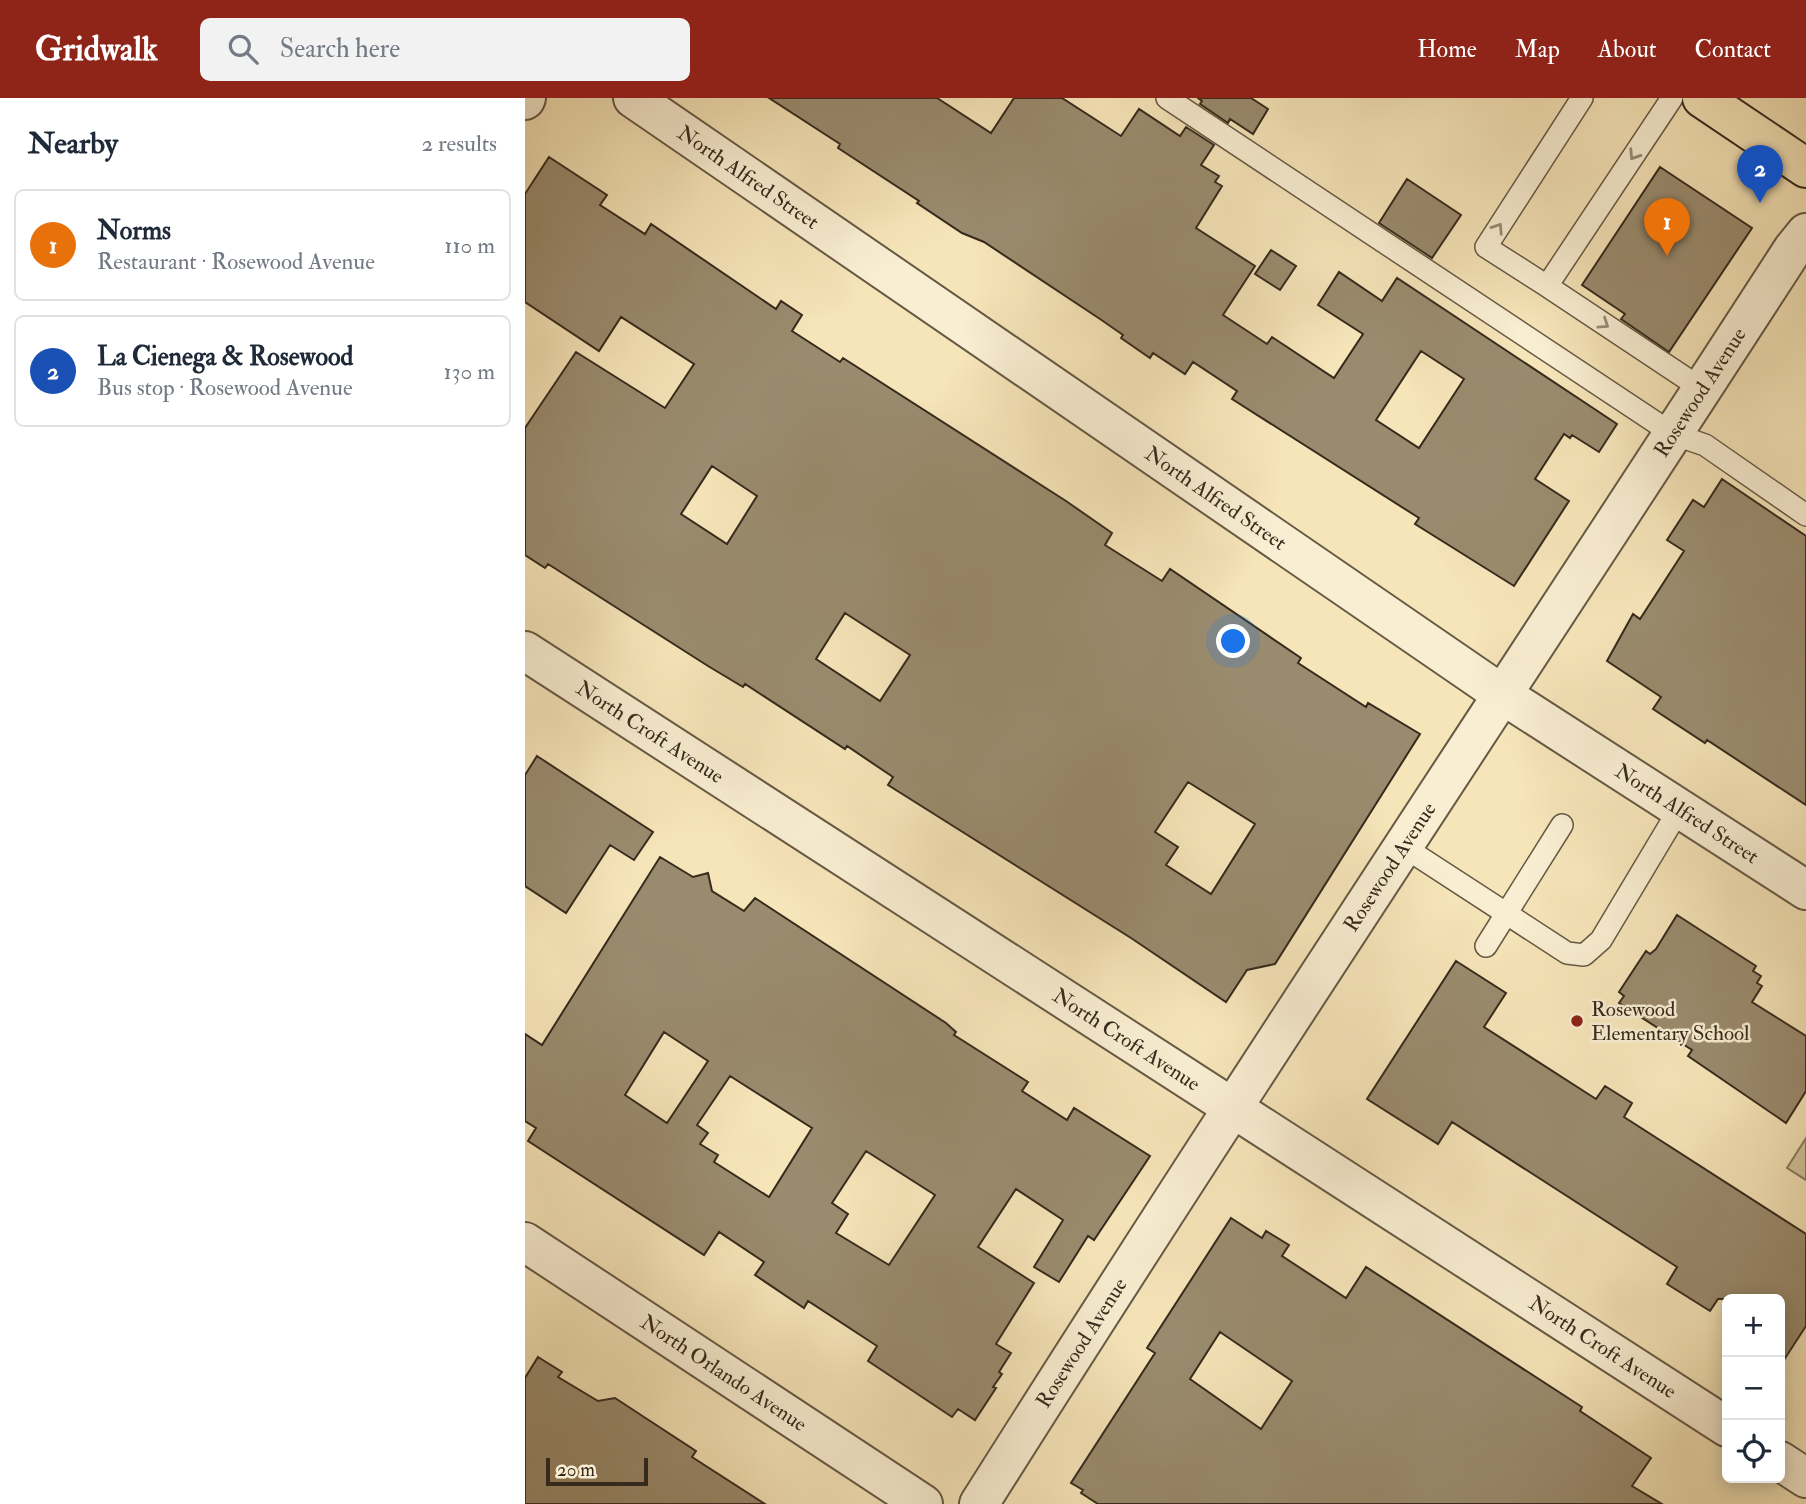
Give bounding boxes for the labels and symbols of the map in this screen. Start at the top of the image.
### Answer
street label: North Alfred Street [672,120,824,236]
pin: 2 [1737,145,1783,203]
one-way arrow [1630,147,1642,160]
pin: 1 [1644,198,1690,256]
one-way arrow [1490,223,1503,236]
one-way arrow [1597,316,1610,329]
street label: Rosewood Avenue [1648,322,1753,463]
street label: North Alfred Street [1140,440,1292,557]
your location [1216,624,1250,658]
street label: North Croft Avenue [571,675,729,790]
street label: North Alfred Street [1610,758,1764,870]
street label: Rosewood Avenue [1338,797,1442,937]
street label: North Croft Avenue [1047,982,1205,1097]
place label: Rosewood Elementary School [1591,996,1750,1047]
marker: Rosewood Elementary School [1569,1013,1585,1029]
street label: Rosewood Avenue [1030,1273,1134,1413]
street label: North Croft Avenue [1524,1290,1682,1405]
street label: North Orlando Avenue [635,1309,812,1438]
scale bar [546,1455,647,1487]

